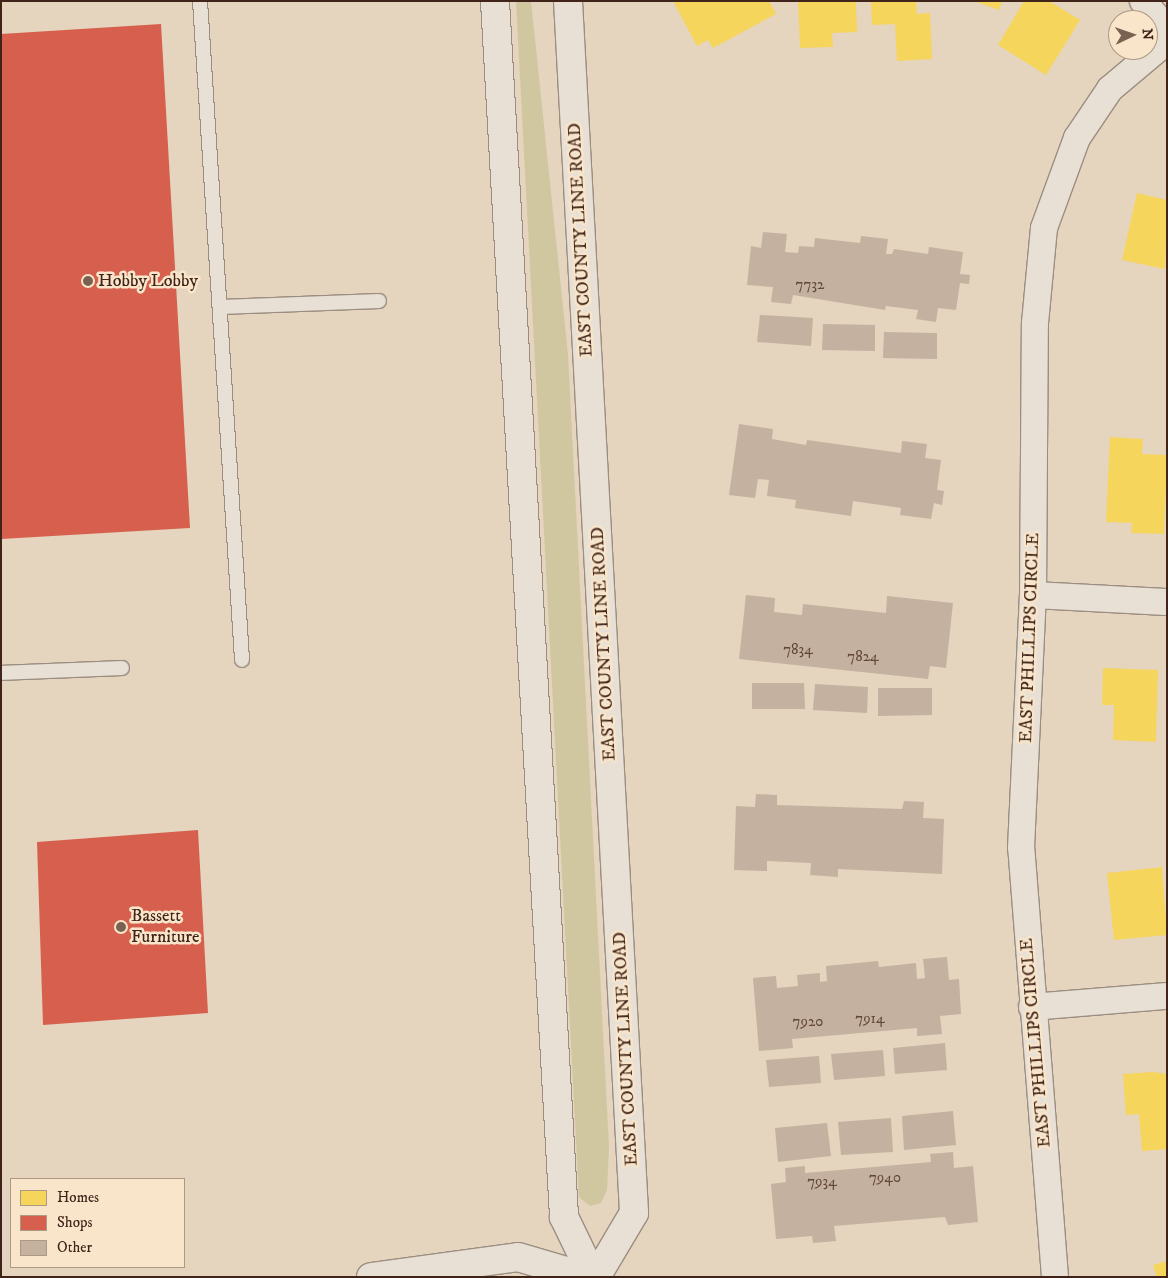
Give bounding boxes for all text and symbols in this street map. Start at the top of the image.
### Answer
north arrow [1108,10,1158,60]
text: N [1138,28,1156,40]
street label: EAST COUNTY LINE ROAD [564,122,598,358]
place label: Hobby Lobby [98,270,198,292]
marker: Hobby Lobby [82,275,94,287]
house number: 7732 [796,276,824,294]
street label: EAST COUNTY LINE ROAD [587,526,621,762]
street label: EAST PHILLIPS CIRCLE [1016,533,1044,743]
house number: 7834 [783,641,813,659]
house number: 7824 [847,648,879,666]
place label: Bassett Furniture [131,906,200,949]
marker: Bassett Furniture [115,921,127,933]
street label: EAST COUNTY LINE ROAD [609,931,643,1167]
street label: EAST PHILLIPS CIRCLE [1016,937,1056,1149]
house number: 7914 [855,1010,885,1028]
house number: 7920 [793,1013,823,1031]
house number: 7940 [869,1169,901,1187]
house number: 7934 [807,1173,837,1191]
legend [10,1178,185,1268]
text: Homes [57,1188,99,1207]
text: Shops [57,1213,93,1232]
text: Other [57,1238,92,1257]

